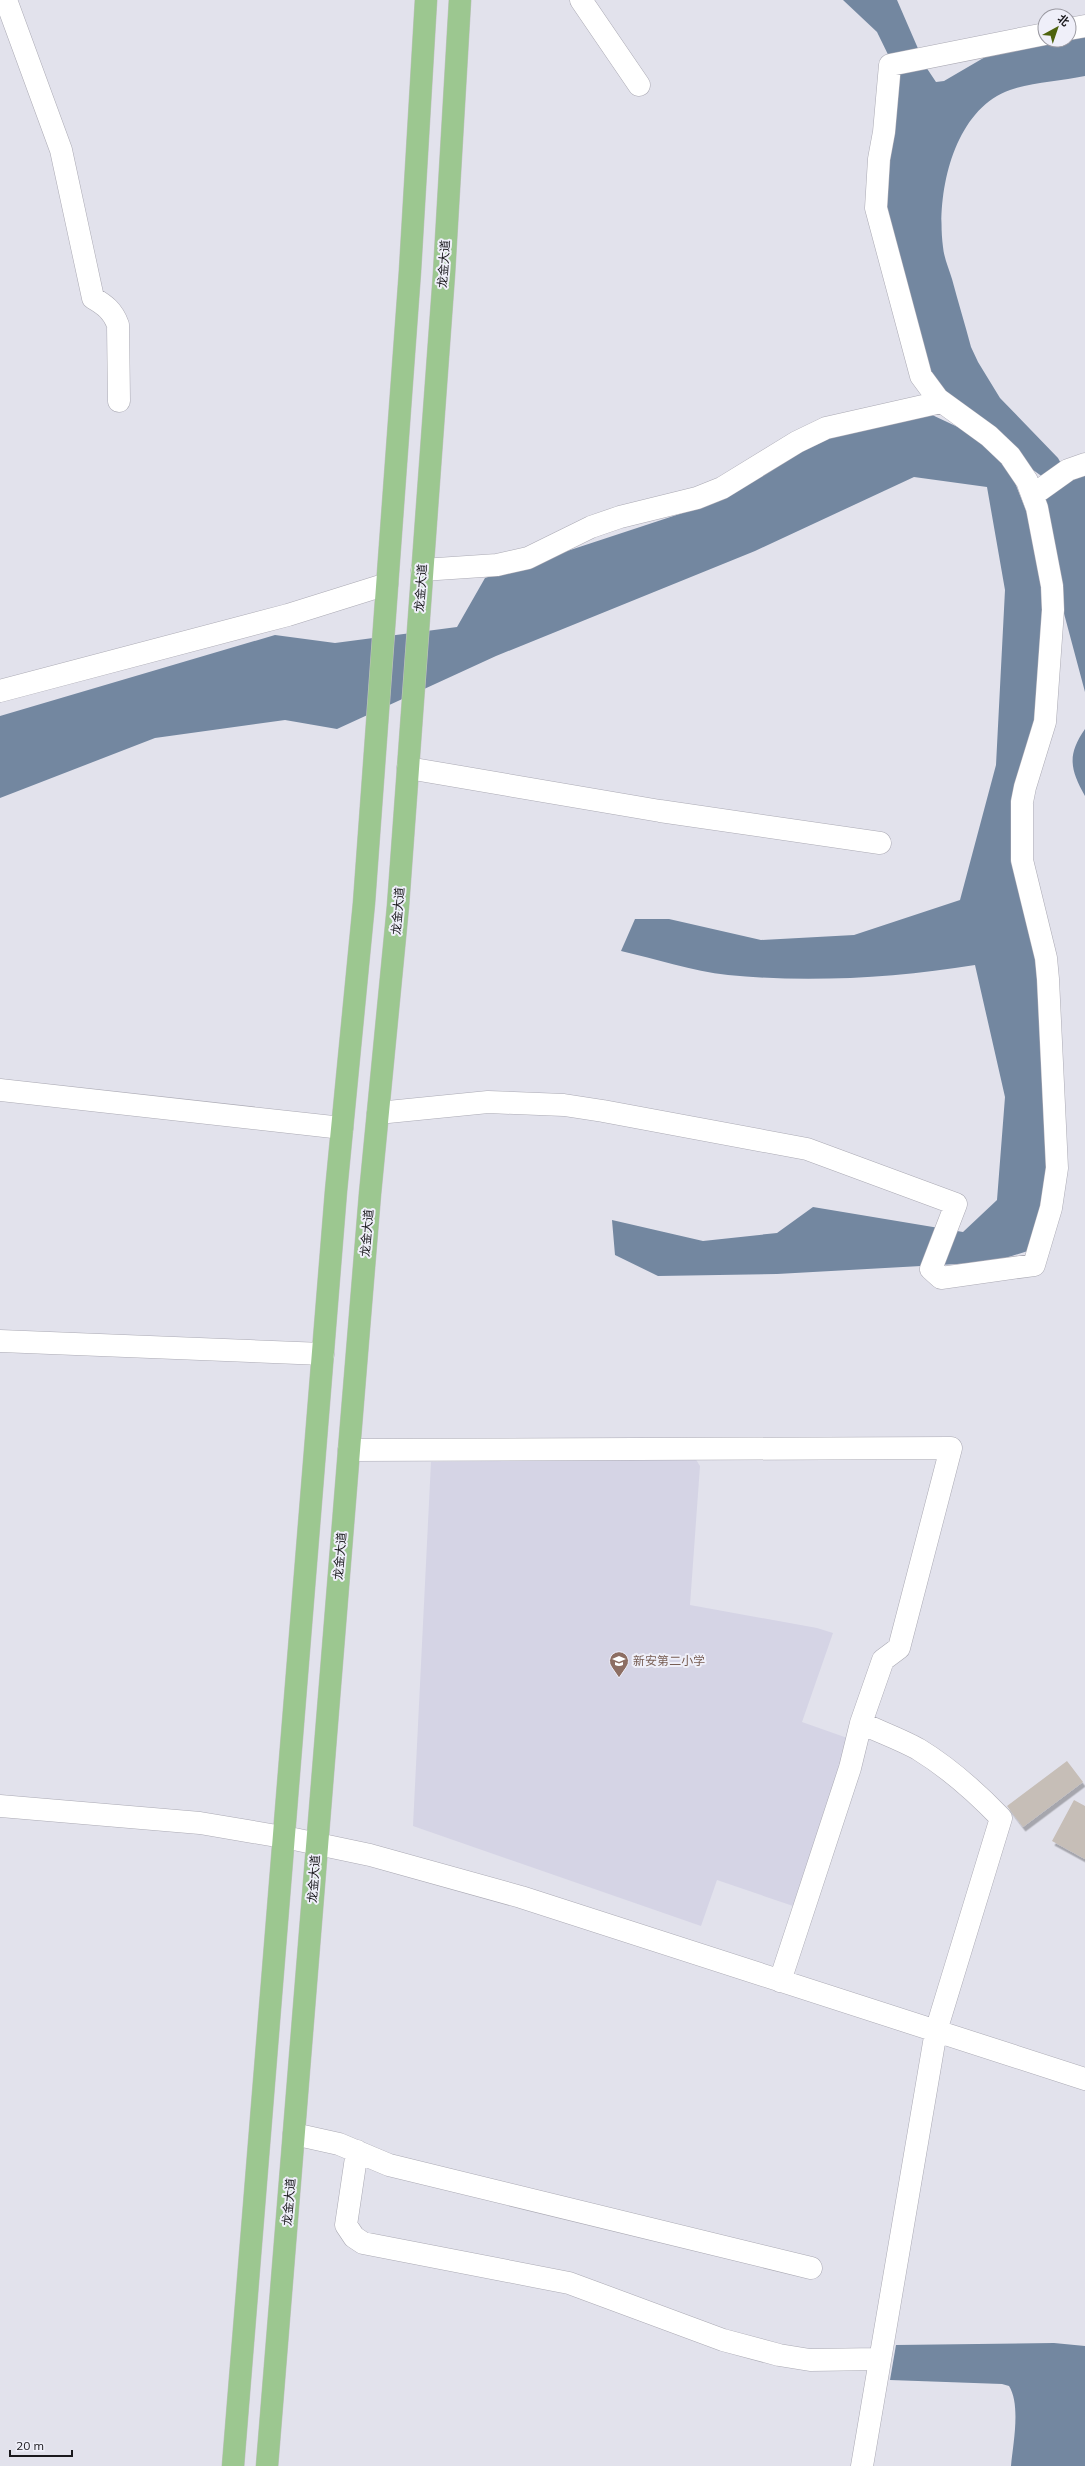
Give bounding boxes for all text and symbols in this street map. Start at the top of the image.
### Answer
north arrow [1037,8,1077,48]
text: 北 [1055,11,1072,29]
street label: 龙金大道 [434,239,453,288]
street label: 龙金大道 [411,563,430,612]
street label: 龙金大道 [388,886,407,936]
street label: 龙金大道 [357,1208,376,1258]
street label: 龙金大道 [330,1531,349,1581]
school or university icon: 新安第二小学 [608,1650,630,1678]
place label: 新安第二小学 [633,1653,705,1668]
street label: 龙金大道 [304,1854,323,1903]
street label: 龙金大道 [279,2177,298,2227]
scale bar [10,2432,72,2458]
text: 20 m [16,2438,44,2453]

